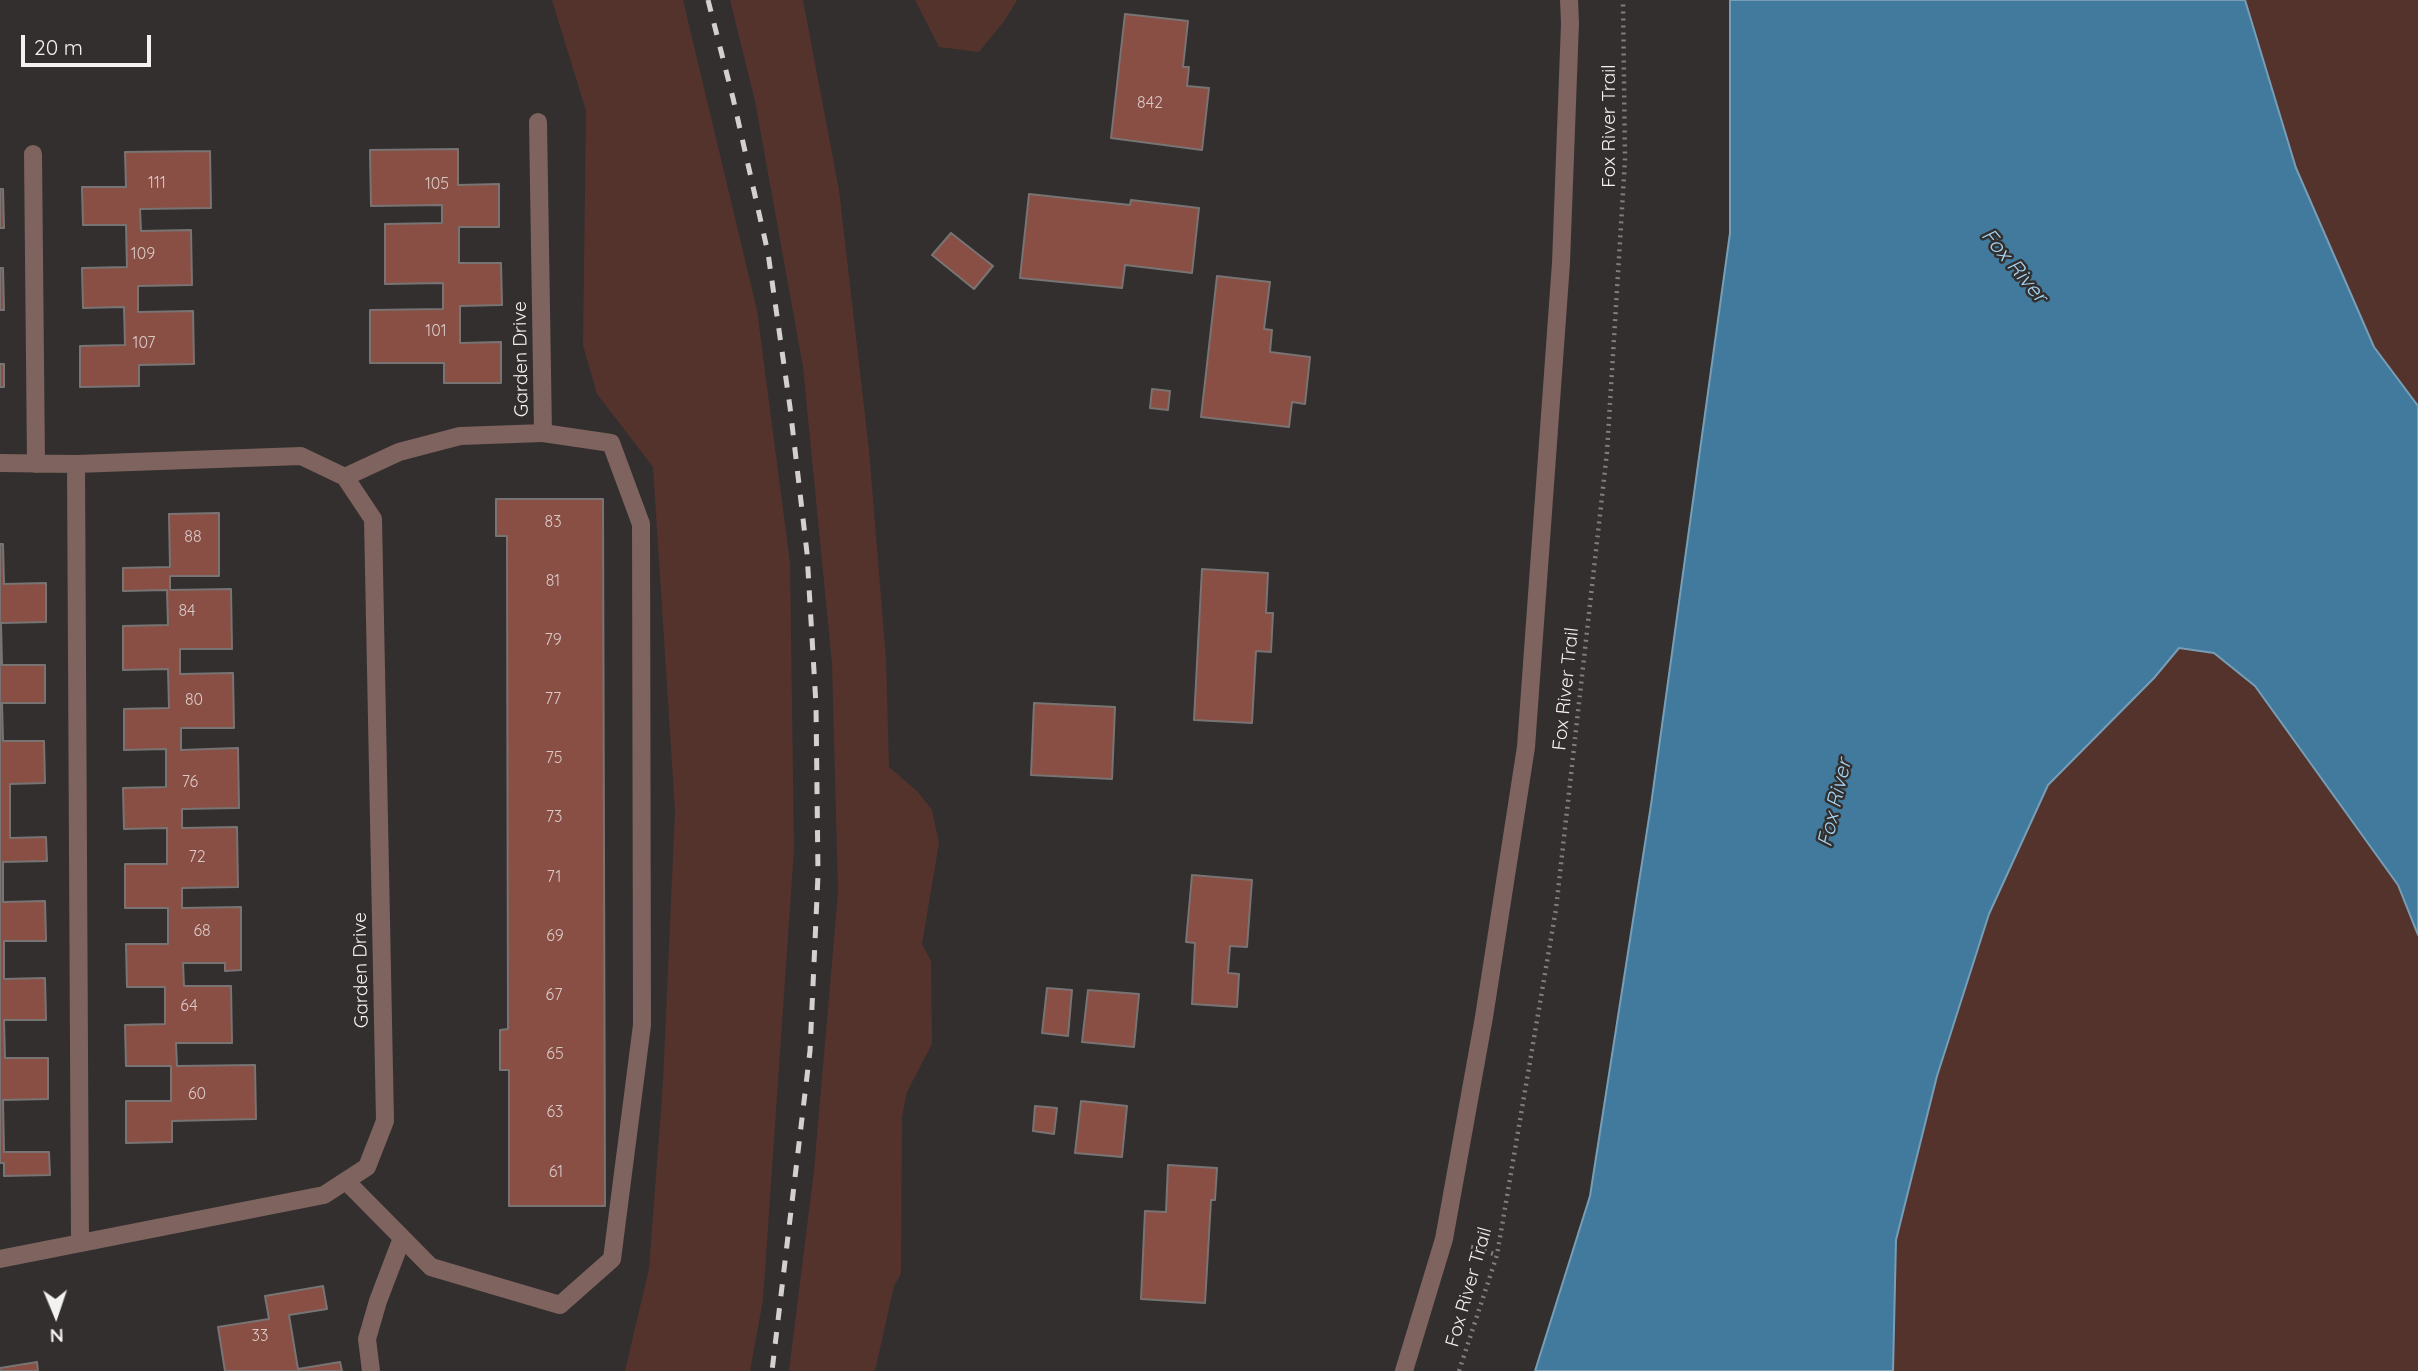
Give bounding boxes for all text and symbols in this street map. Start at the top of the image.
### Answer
scale bar [24,21,154,65]
text: 20 m [34,34,83,60]
street label: Fox River Trail [1598,64,1620,188]
house number: 842 [1137,93,1163,113]
house number: 111 [148,173,166,193]
house number: 105 [425,174,449,194]
water label: Fox River [1976,224,2052,308]
house number: 109 [131,244,155,264]
street label: Garden Drive [509,301,533,417]
house number: 101 [425,321,447,341]
house number: 107 [133,333,155,353]
house number: 83 [544,512,562,532]
house number: 88 [184,527,202,547]
house number: 81 [546,571,560,591]
house number: 84 [178,601,196,621]
street label: Fox River Trail [1548,626,1584,752]
house number: 79 [544,630,562,650]
house number: 77 [545,689,561,709]
house number: 80 [185,690,203,710]
house number: 75 [546,748,562,768]
water label: Fox River [1813,757,1857,849]
house number: 76 [182,772,198,792]
house number: 73 [546,807,562,827]
house number: 72 [188,847,206,867]
house number: 71 [547,867,561,887]
street label: Garden Drive [349,912,373,1028]
house number: 68 [193,921,211,941]
house number: 69 [546,926,564,946]
house number: 67 [546,985,562,1005]
house number: 64 [180,996,198,1016]
house number: 65 [546,1044,564,1064]
house number: 60 [188,1084,206,1104]
house number: 63 [547,1102,563,1122]
house number: 61 [549,1162,563,1182]
street label: Fox River Trail [1441,1225,1497,1349]
north arrow [21,1280,91,1350]
text: N [49,1324,64,1348]
house number: 33 [252,1326,268,1346]

